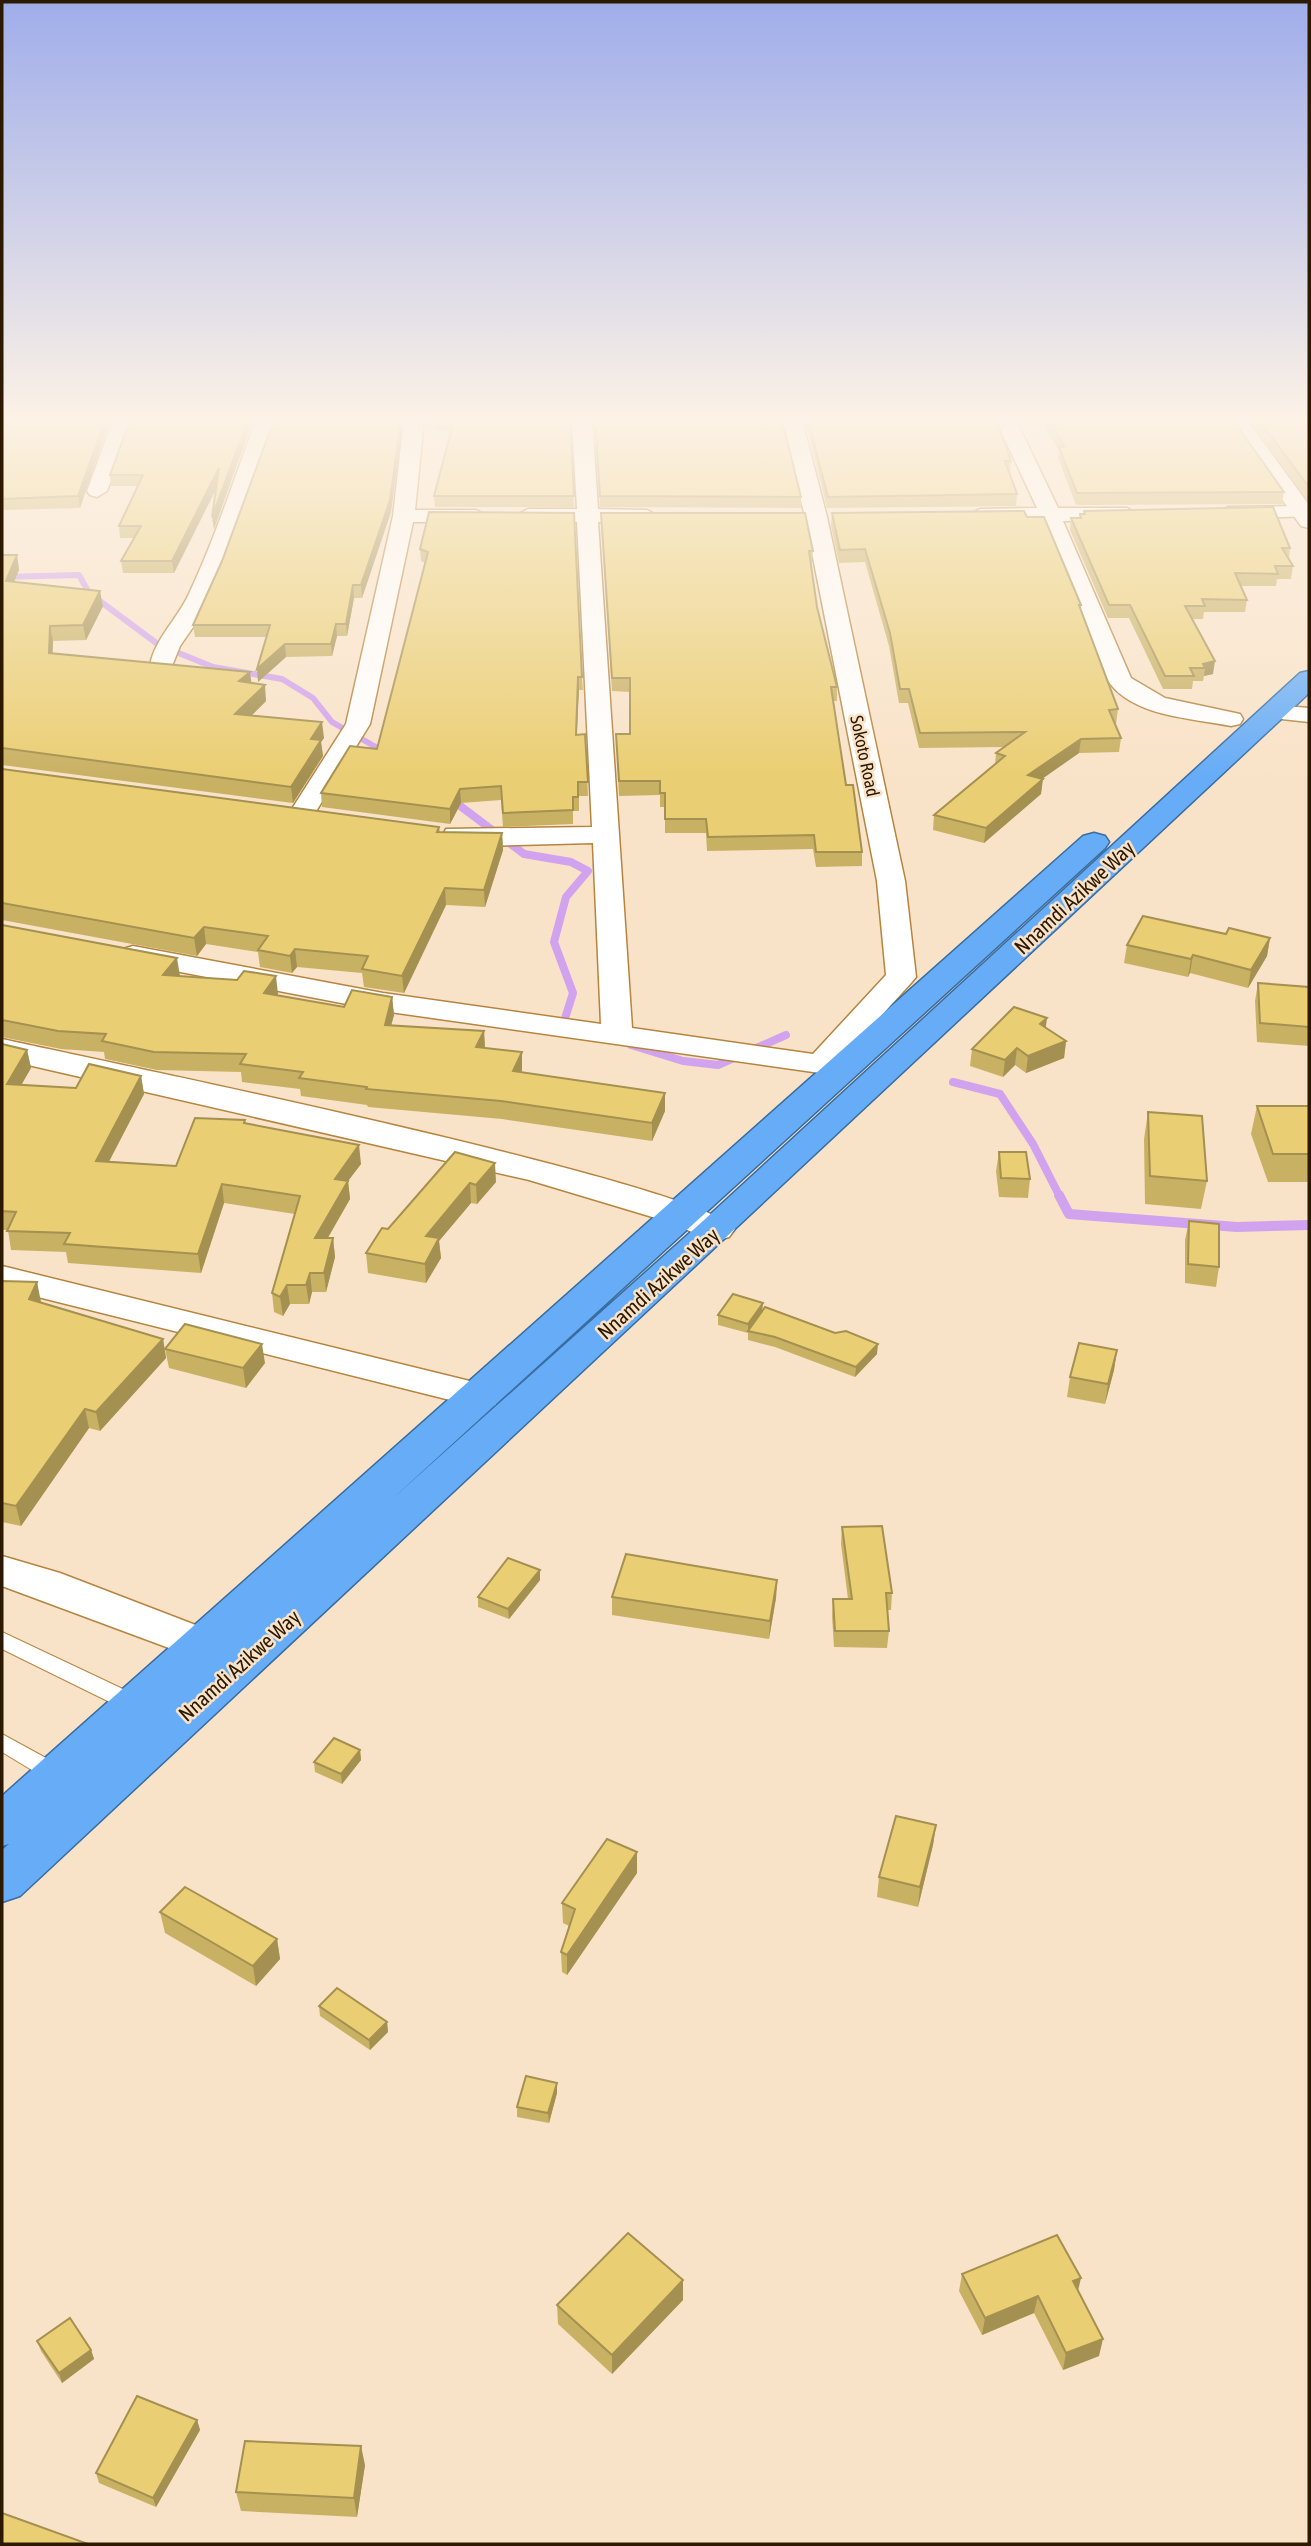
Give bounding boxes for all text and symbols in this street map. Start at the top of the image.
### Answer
street label: Sokoto Road [846,714,884,798]
street label: Nnamdi Azikwe Way [1009,835,1139,959]
street label: Nnamdi Azikwe Way [592,1222,724,1344]
street label: Nnamdi Azikwe Way [173,1604,305,1726]

